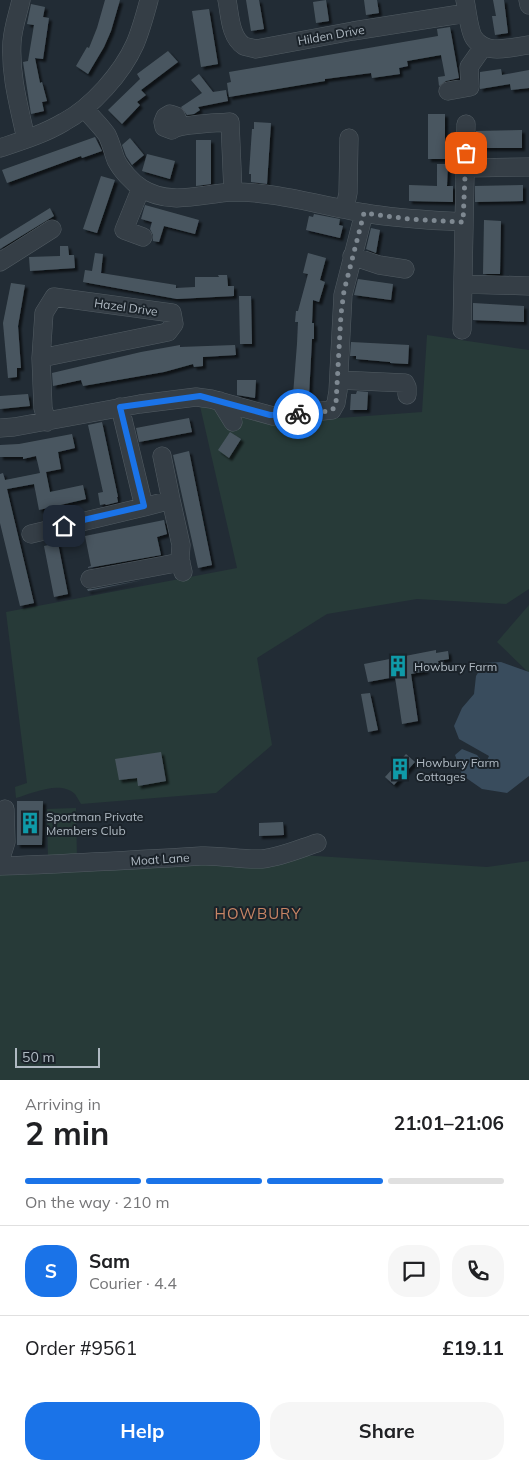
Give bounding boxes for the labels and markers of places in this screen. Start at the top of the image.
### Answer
pin [445,132,487,174]
pin [43,505,85,547]
building icon: Howbury Farm [385,653,411,679]
place label: Howbury Farm [414,659,497,674]
place label: Howbury Farm Cottages [416,755,499,784]
building icon: Howbury Farm Cottages [387,756,413,782]
place label: Sportman Private Members Club [46,809,143,838]
building icon: Sportman Private Members Club [17,810,43,836]

